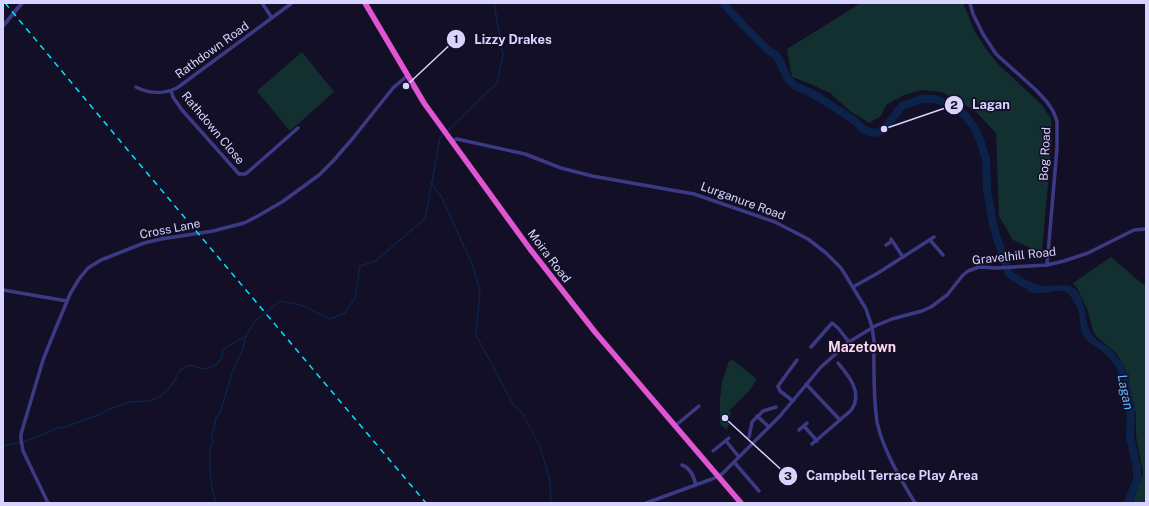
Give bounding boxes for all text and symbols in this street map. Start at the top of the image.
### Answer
street label: Rathdown Road [173,19,251,81]
callout: Lizzy Drakes [446,27,560,52]
text: 1 [453,32,459,46]
text: Lizzy Drakes [474,32,552,47]
street label: Rathdown Close [179,89,247,167]
callout: Lagan [944,92,1018,117]
text: Lagan [972,97,1010,112]
text: 2 [950,98,958,112]
street label: Bog Road [1037,127,1053,181]
street label: Lurganure Road [699,179,787,223]
street label: Cross Lane [138,216,202,242]
street label: Moira Road [525,227,573,285]
street label: Gravelhill Road [971,245,1057,267]
district label: Mazetown [828,339,896,355]
water label: Lagan [1114,373,1137,411]
callout: Campbell Terrace Play Area [778,463,986,488]
text: Campbell Terrace Play Area [806,468,978,483]
text: 3 [784,469,792,483]

